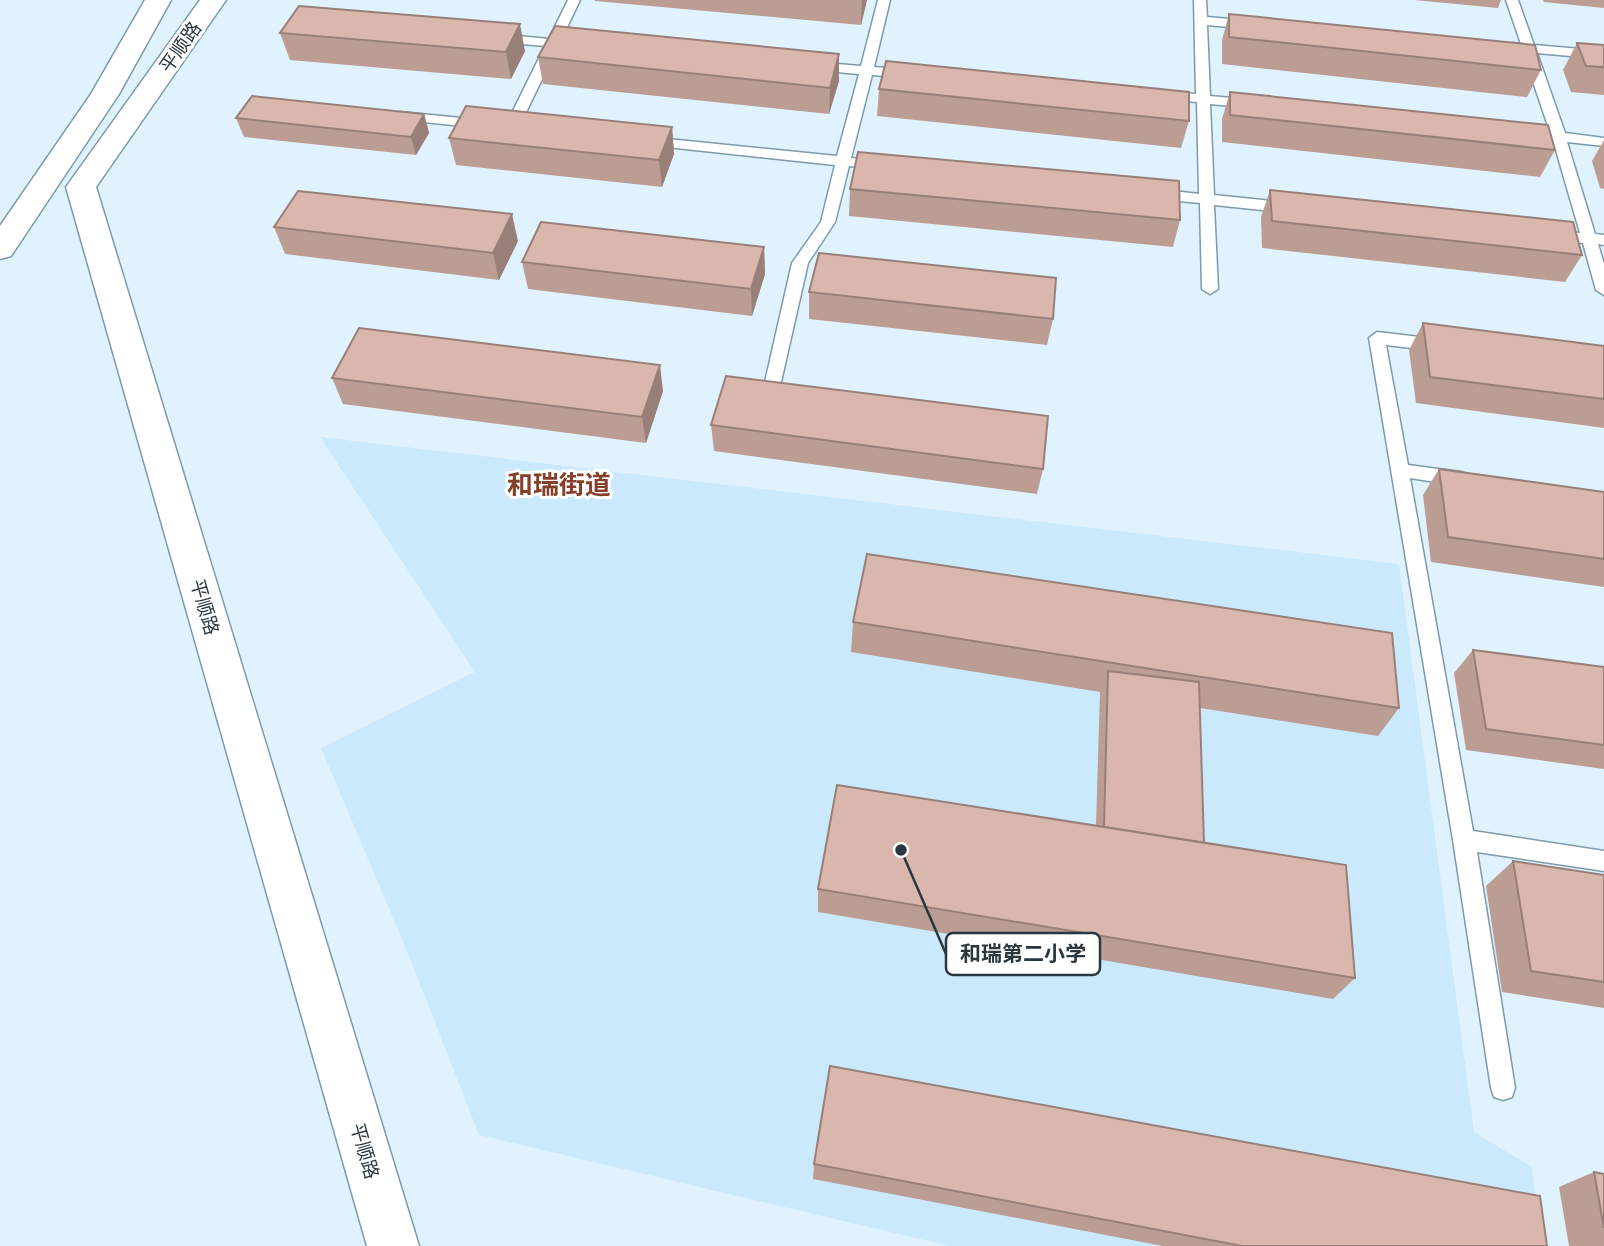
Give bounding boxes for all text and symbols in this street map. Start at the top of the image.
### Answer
street label: 平顺路 [155,18,205,77]
district label: 和瑞街道 [507,471,611,500]
street label: 平顺路 [187,577,222,637]
callout: 和瑞第二小学 [946,933,1100,975]
text: 和瑞第二小学 [960,942,1086,966]
street label: 平顺路 [347,1121,382,1181]

